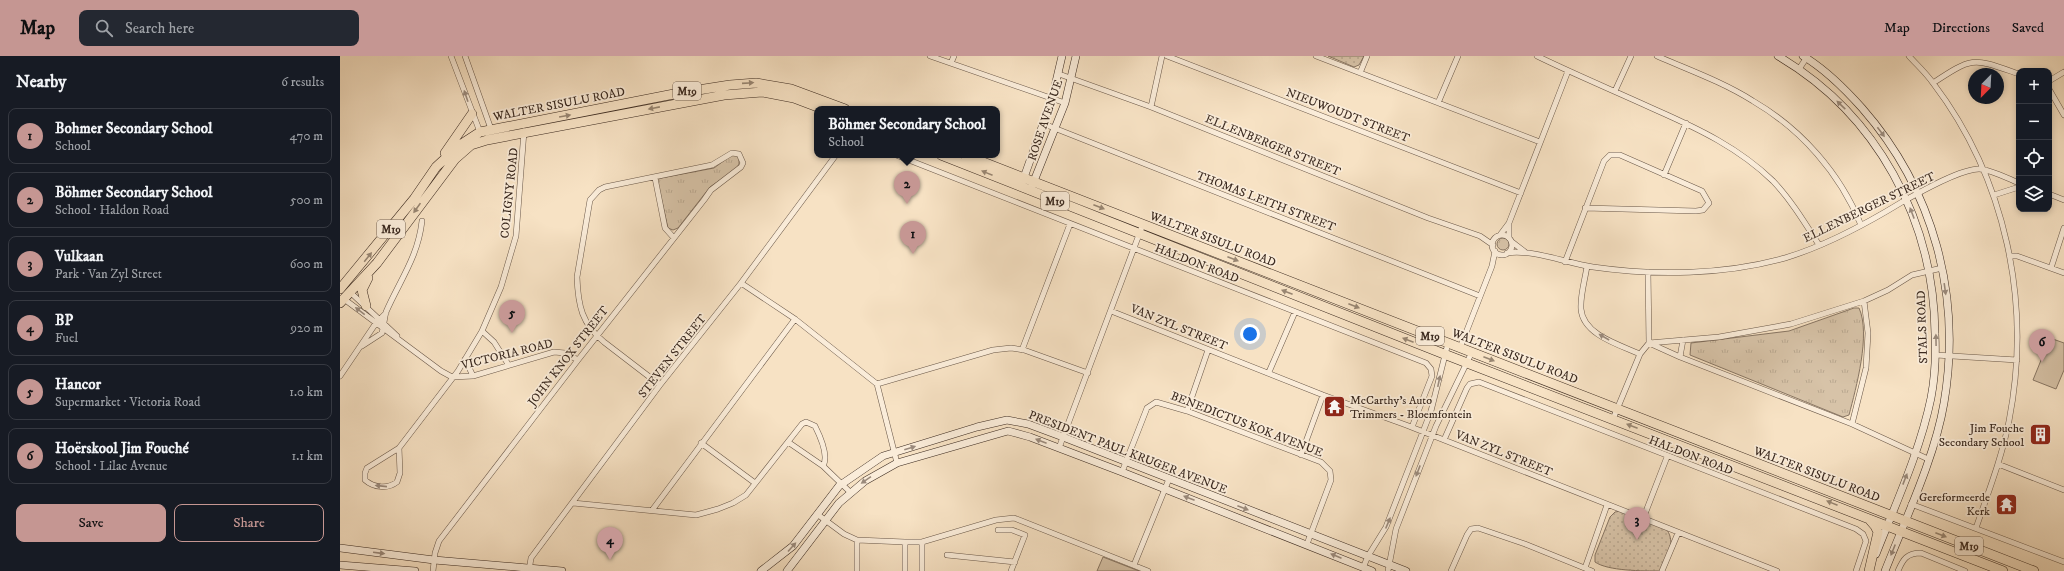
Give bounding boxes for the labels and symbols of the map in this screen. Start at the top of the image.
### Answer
north arrow [1968,68,2004,104]
street label: ROSE AVENUE [1025,77,1067,163]
one-way arrow [742,80,754,87]
road number: M19 [673,82,701,100]
street label: WALTER SISULU ROAD [491,84,626,125]
street label: NIEUWOUDT STREET [1284,85,1412,146]
one-way arrow [462,90,468,102]
one-way arrow [1836,100,1846,110]
one-way arrow [648,105,660,111]
street label: ELLENBERGER STREET [1203,111,1343,180]
one-way arrow [559,113,571,119]
one-way arrow [1877,126,1885,137]
street label: COLIGNY ROAD [497,147,522,239]
street label: THOMAS LEITH STREET [1194,168,1338,235]
street label: ELLENBERGER STREET [1801,169,1938,246]
one-way arrow [980,170,992,176]
pin: 2 [894,171,920,204]
road number: M19 [1041,192,1069,210]
one-way arrow [414,203,422,213]
one-way arrow [1094,204,1106,210]
one-way arrow [1909,206,1915,218]
street label: WALTER SISULU ROAD [1147,208,1278,271]
road number: M19 [377,220,405,238]
pin: 1 [900,221,926,254]
street label: HALDON ROAD [1153,241,1241,286]
one-way arrow [363,252,372,263]
one-way arrow [1228,257,1240,263]
one-way arrow [1942,283,1948,295]
one-way arrow [1281,289,1293,295]
street label: STALS ROAD [1914,290,1931,364]
pin: 5 [499,300,525,333]
street label: VAN ZYL STREET [1127,301,1229,354]
street label: JOHN KNOX STREET [524,303,612,410]
one-way arrow [1349,304,1361,310]
one-way arrow [355,307,366,315]
street label: STEVEN STREET [635,312,710,401]
your location [1240,324,1260,344]
street label: WALTER SISULU ROAD [1449,325,1580,388]
road number: M19 [1416,327,1444,345]
pin: 6 [2029,329,2055,362]
one-way arrow [1599,333,1610,340]
one-way arrow [1932,334,1939,346]
street label: VICTORIA ROAD [459,336,555,373]
one-way arrow [1402,336,1414,342]
one-way arrow [1483,356,1495,362]
one-way arrow [1437,375,1443,387]
street label: BENEDICTUS KOK AVENUE [1169,388,1326,461]
place label: McCarthy's Auto Trimmers - Bloemfontein [1350,393,1473,422]
temple icon: McCarthy's Auto Trimmers - Bloemfontein [1322,394,1348,420]
street label: PRESIDENT PAUL KRUGER AVENUE [1026,407,1230,498]
place label: Jim Fouche Secondary School [1939,421,2024,450]
building icon: Jim Fouche Secondary School [2027,422,2053,448]
one-way arrow [1626,423,1638,429]
street label: VAN ZYL STREET [1452,427,1554,480]
street label: HALDON ROAD [1647,433,1735,478]
one-way arrow [1035,438,1047,444]
street label: WALTER SISULU ROAD [1751,443,1882,506]
one-way arrow [904,445,916,451]
one-way arrow [1415,466,1421,478]
one-way arrow [1902,473,1908,485]
one-way arrow [861,476,871,484]
one-way arrow [375,483,387,489]
place label: Gereformeerde Kerk [1919,490,1990,519]
temple icon: Gereformeerde Kerk [1993,491,2019,517]
one-way arrow [1182,494,1194,500]
one-way arrow [1825,500,1837,506]
one-way arrow [1238,505,1249,511]
pin: 3 [1624,507,1650,540]
one-way arrow [1385,516,1391,528]
pin: 4 [597,527,623,560]
one-way arrow [1936,533,1948,539]
road number: M19 [1955,537,1983,555]
one-way arrow [787,542,796,552]
one-way arrow [1890,544,1896,556]
one-way arrow [373,550,385,556]
one-way arrow [1330,553,1341,559]

